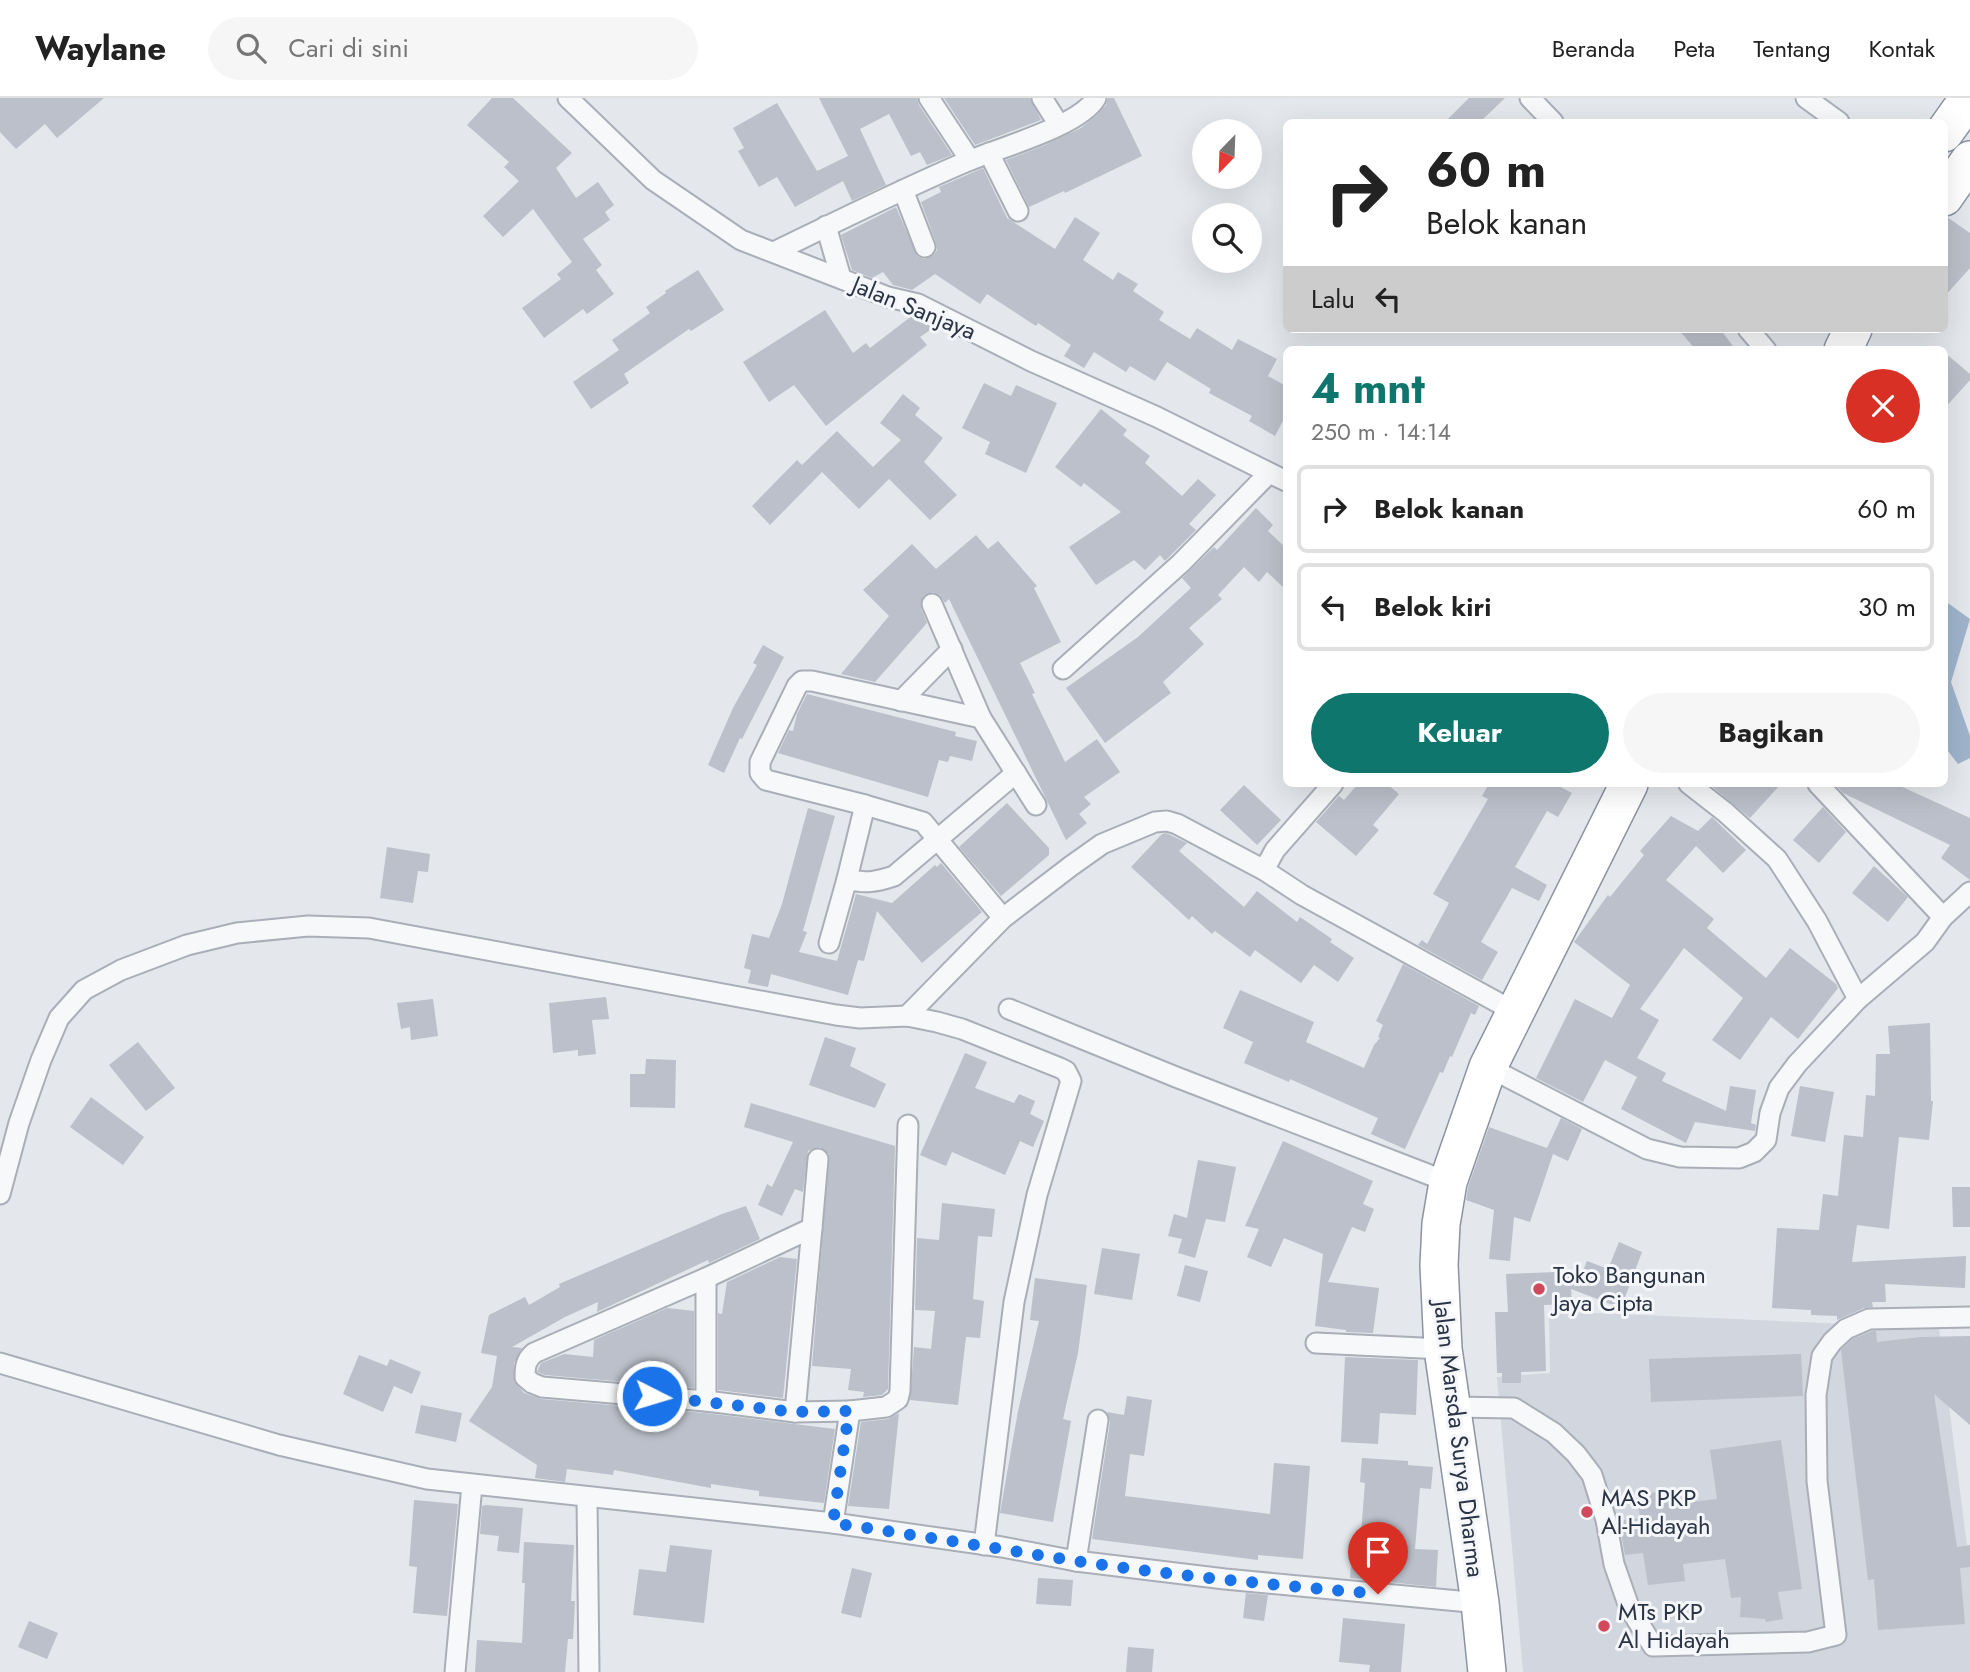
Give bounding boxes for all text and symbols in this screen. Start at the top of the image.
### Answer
search box [208,17,698,80]
text: Waylane [35,25,166,72]
icon: search [232,29,270,67]
text: Cari di sini [288,29,409,67]
text: Beranda [1552,31,1635,66]
text: Peta [1673,31,1715,66]
text: Tentang [1753,31,1831,66]
text: Kontak [1869,31,1935,66]
north arrow [1192,119,1262,189]
map controls [1192,119,1262,273]
text: 60 m [1426,135,1546,205]
icon: right [1311,147,1402,238]
text: Belok kanan [1426,200,1587,246]
button: search [1192,203,1262,273]
street label: Jalan Sanjaya [844,266,981,348]
text: Lalu [1311,280,1355,318]
icon: left [1369,280,1407,318]
text: 4 mnt [1311,358,1425,419]
button: close [1846,369,1920,443]
text: 250 m · 14:14 [1311,415,1451,449]
icon: right [1315,490,1353,528]
text: Belok kanan [1374,490,1524,528]
text: 60 m [1857,490,1916,528]
icon: left [1315,588,1353,626]
text: Belok kiri [1374,588,1491,626]
text: 30 m [1858,588,1916,626]
button: Keluar [1311,693,1609,773]
button: Bagikan [1623,693,1920,773]
place label: Toko Bangunan Jaya Cipta [1550,1257,1706,1320]
marker: Toko Bangunan Jaya Cipta [1531,1281,1547,1297]
street label: Jalan Marsda Surya Dharma [1425,1296,1494,1579]
position arrow [615,1359,689,1433]
place label: MAS PKP Al-Hidayah [1601,1480,1711,1543]
marker: MAS PKP Al-Hidayah [1579,1504,1595,1520]
pin [1348,1522,1408,1594]
icon: arrive [1359,1533,1397,1571]
place label: MTs PKP Al Hidayah [1618,1594,1730,1657]
marker: MTs PKP Al Hidayah [1596,1618,1612,1634]

